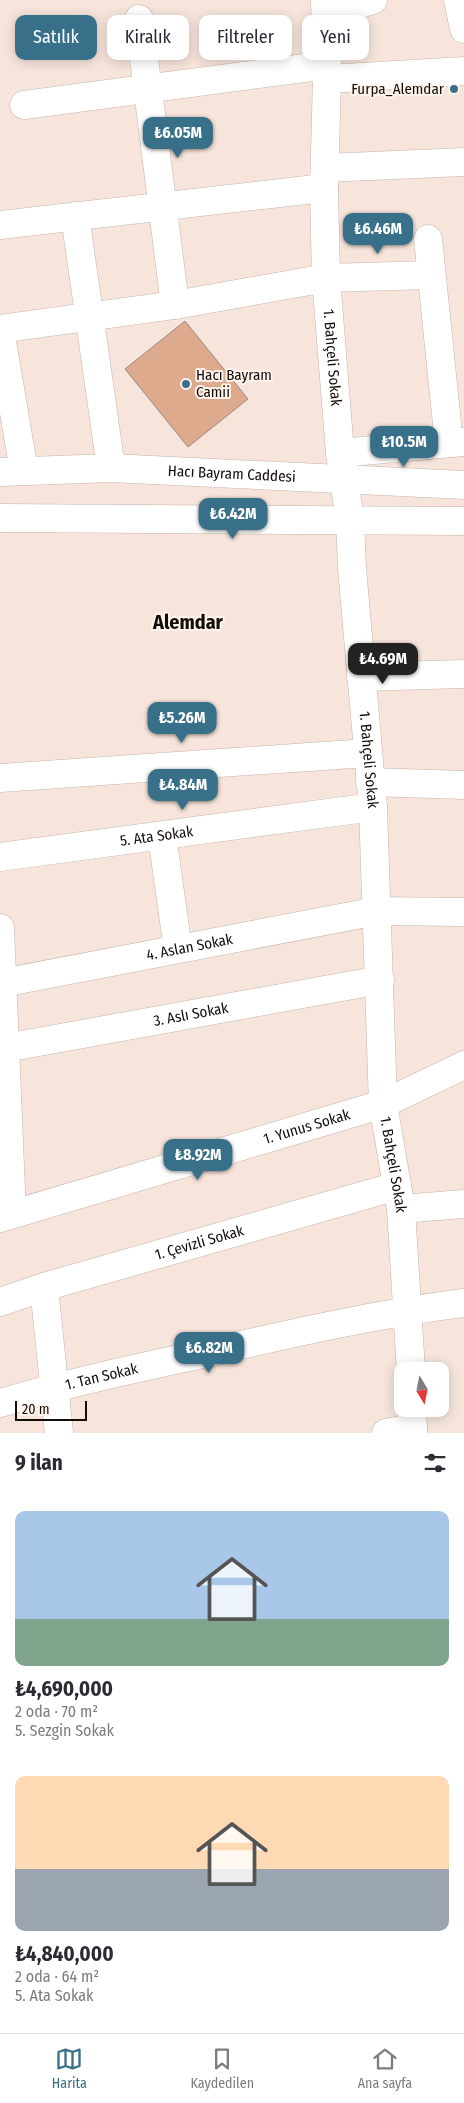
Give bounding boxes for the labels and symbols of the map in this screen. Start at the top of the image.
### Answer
place label: Furpa_Alemdar [351,80,445,98]
marker: Furpa_Alemdar [448,83,460,95]
pin: ₺6.05M [137,116,219,159]
pin: ₺6.46M [337,212,419,255]
street label: 1. Bahçeli Sokak [320,308,345,407]
place label: Hacı Bayram Camii [196,366,272,401]
marker: Hacı Bayram Camii [180,378,192,390]
pin: ₺10.5M [363,426,445,468]
street label: Hacı Bayram Caddesi [167,462,296,486]
pin: ₺6.42M [192,498,274,540]
district label: Alemdar [152,610,224,634]
pin: ₺4.69M [342,642,424,685]
pin: ₺5.26M [141,702,223,744]
street label: 1. Bahçeli Sokak [356,711,382,809]
pin: ₺4.84M [142,768,224,811]
street label: 5. Ata Sokak [119,822,194,850]
street label: 4. Aslan Sokak [145,930,234,964]
street label: 3. Aslı Sokak [152,999,230,1030]
street label: 1. Yunus Sokak [261,1105,352,1148]
street label: 1. Bahçeli Sokak [376,1115,410,1213]
pin: ₺8.92M [157,1138,239,1181]
street label: 1. Çevizli Sokak [153,1221,246,1264]
pin: ₺6.82M [168,1332,250,1374]
street label: 1. Tan Sokak [63,1359,140,1394]
north arrow [394,1362,449,1418]
scale bar [15,1398,88,1421]

